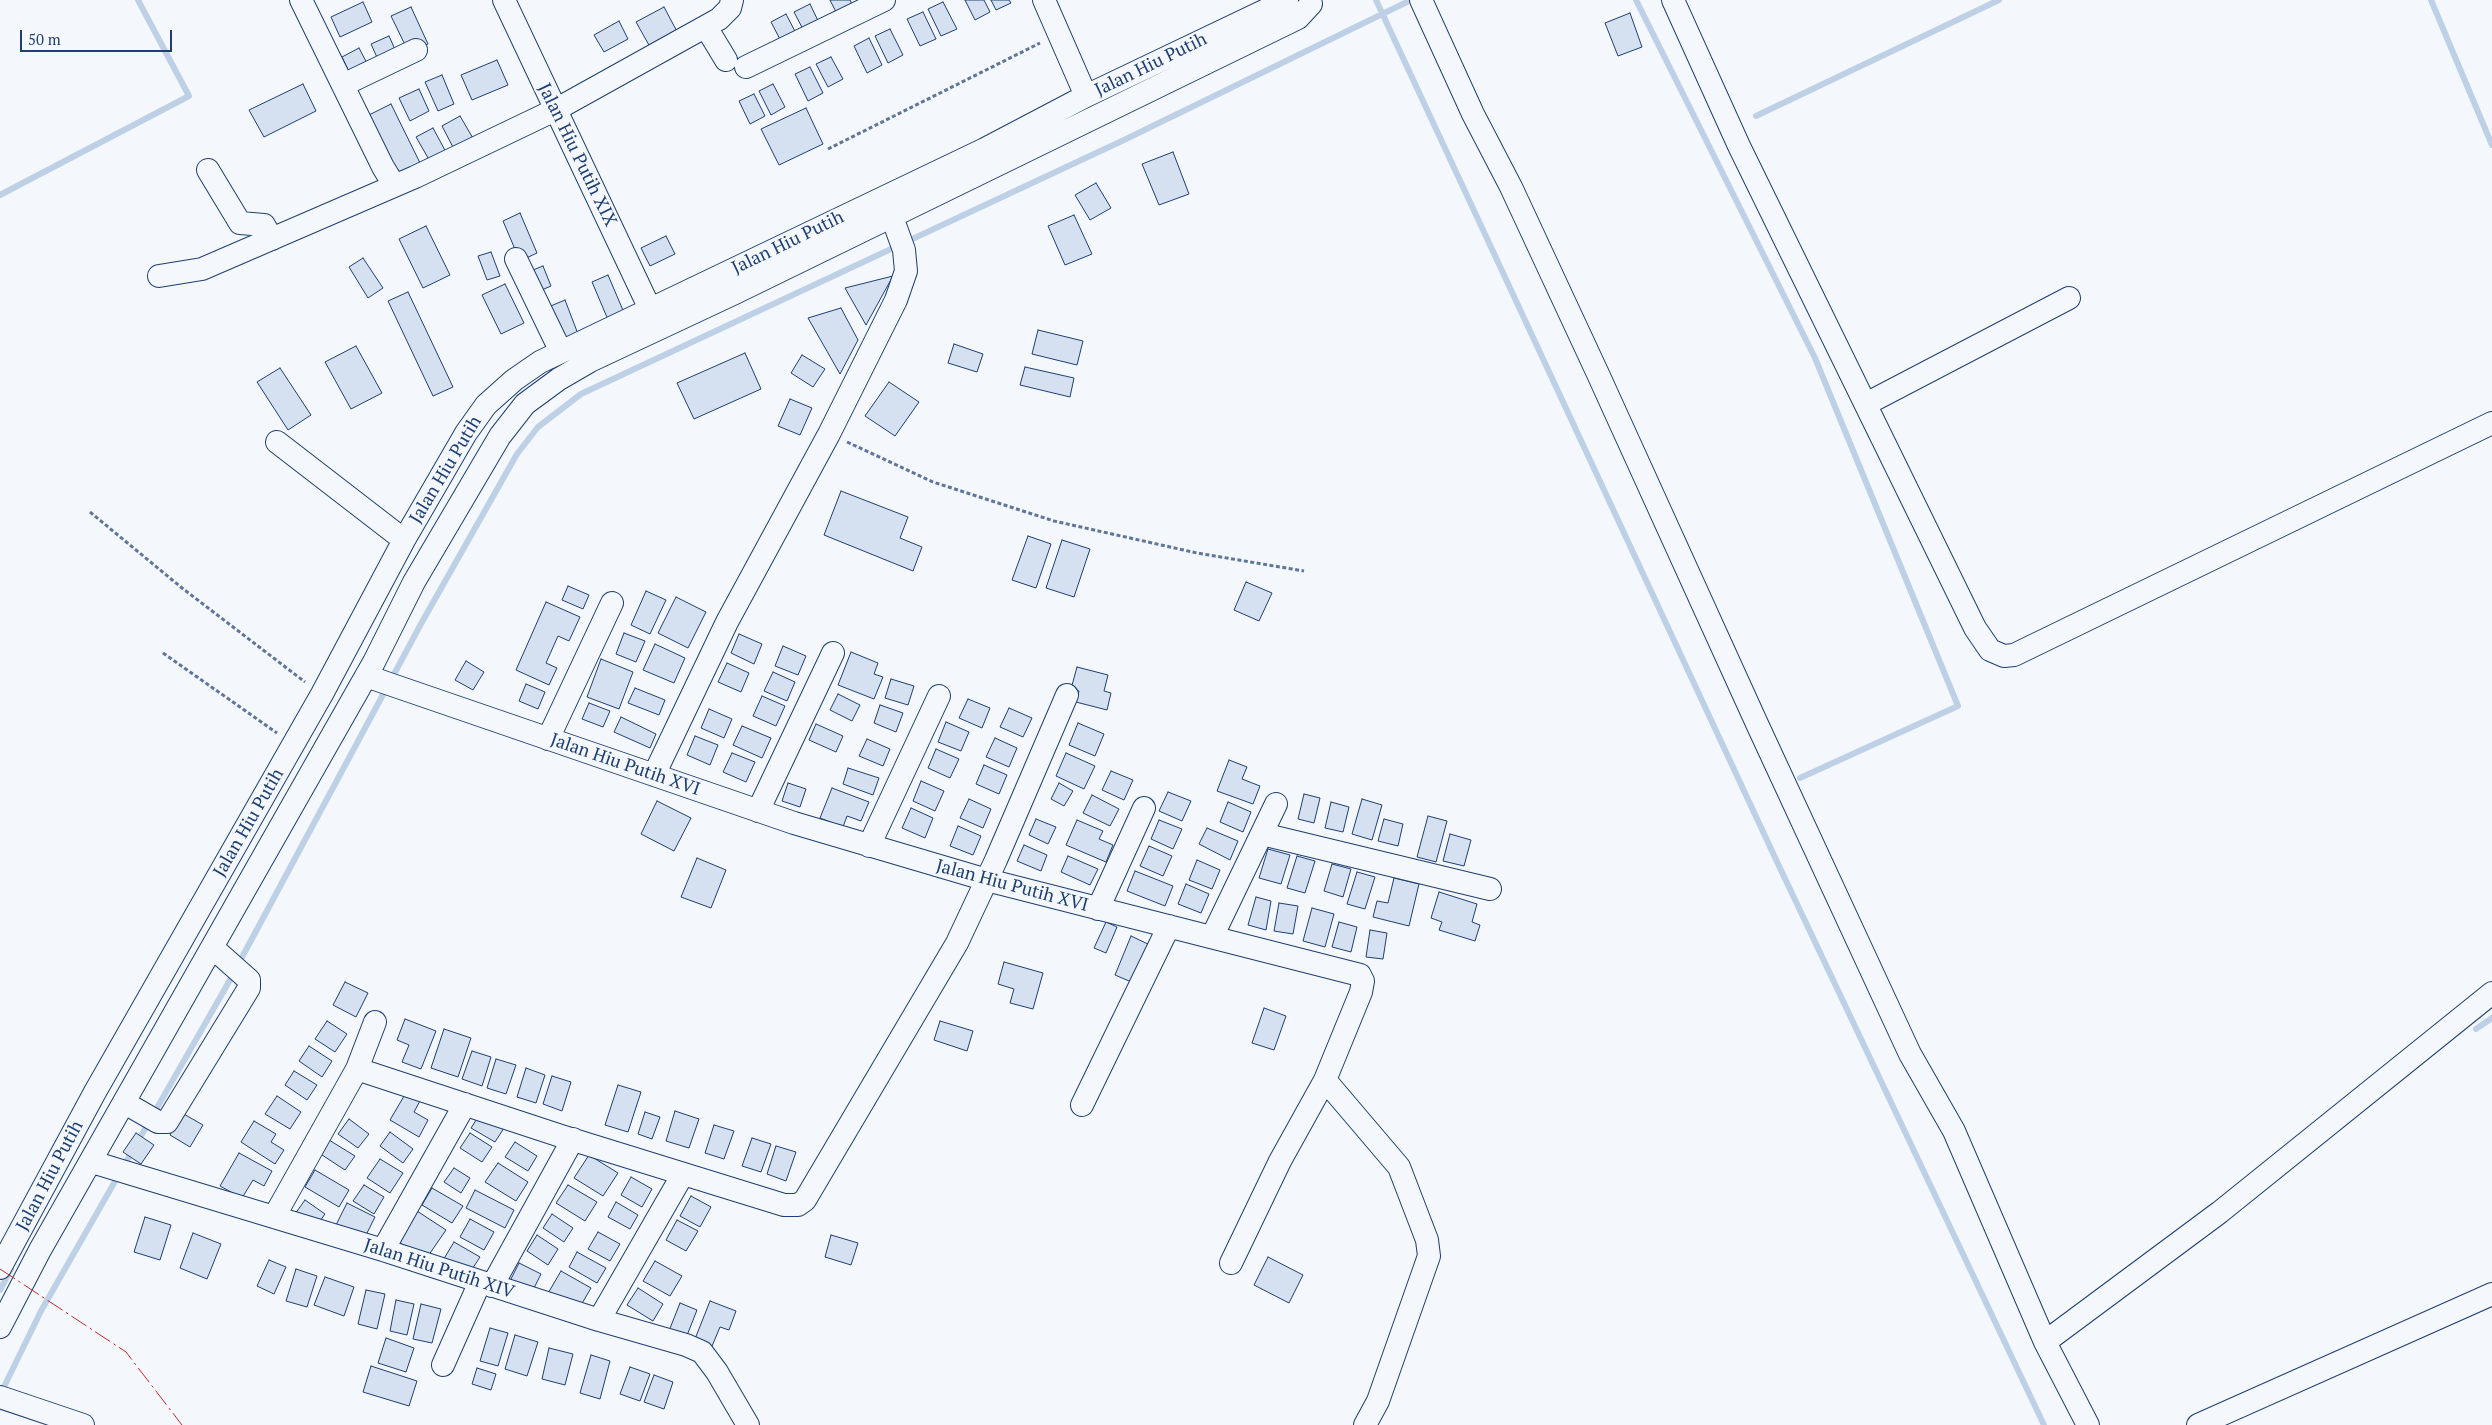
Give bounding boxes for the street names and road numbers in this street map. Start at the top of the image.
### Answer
street label: Jalan Hiu Putih [1092,29,1210,101]
street label: Jalan Hiu Putih XIX [533,80,621,230]
street label: Jalan Hiu Putih [729,207,847,279]
street label: Jalan Hiu Putih [405,412,487,528]
street label: Jalan Hiu Putih XVI [547,729,703,801]
street label: Jalan Hiu Putih [209,765,289,881]
street label: Jalan Hiu Putih XVI [933,855,1091,917]
street label: Jalan Hiu Putih [12,1117,88,1235]
street label: Jalan Hiu Putih XIV [361,1234,517,1304]

